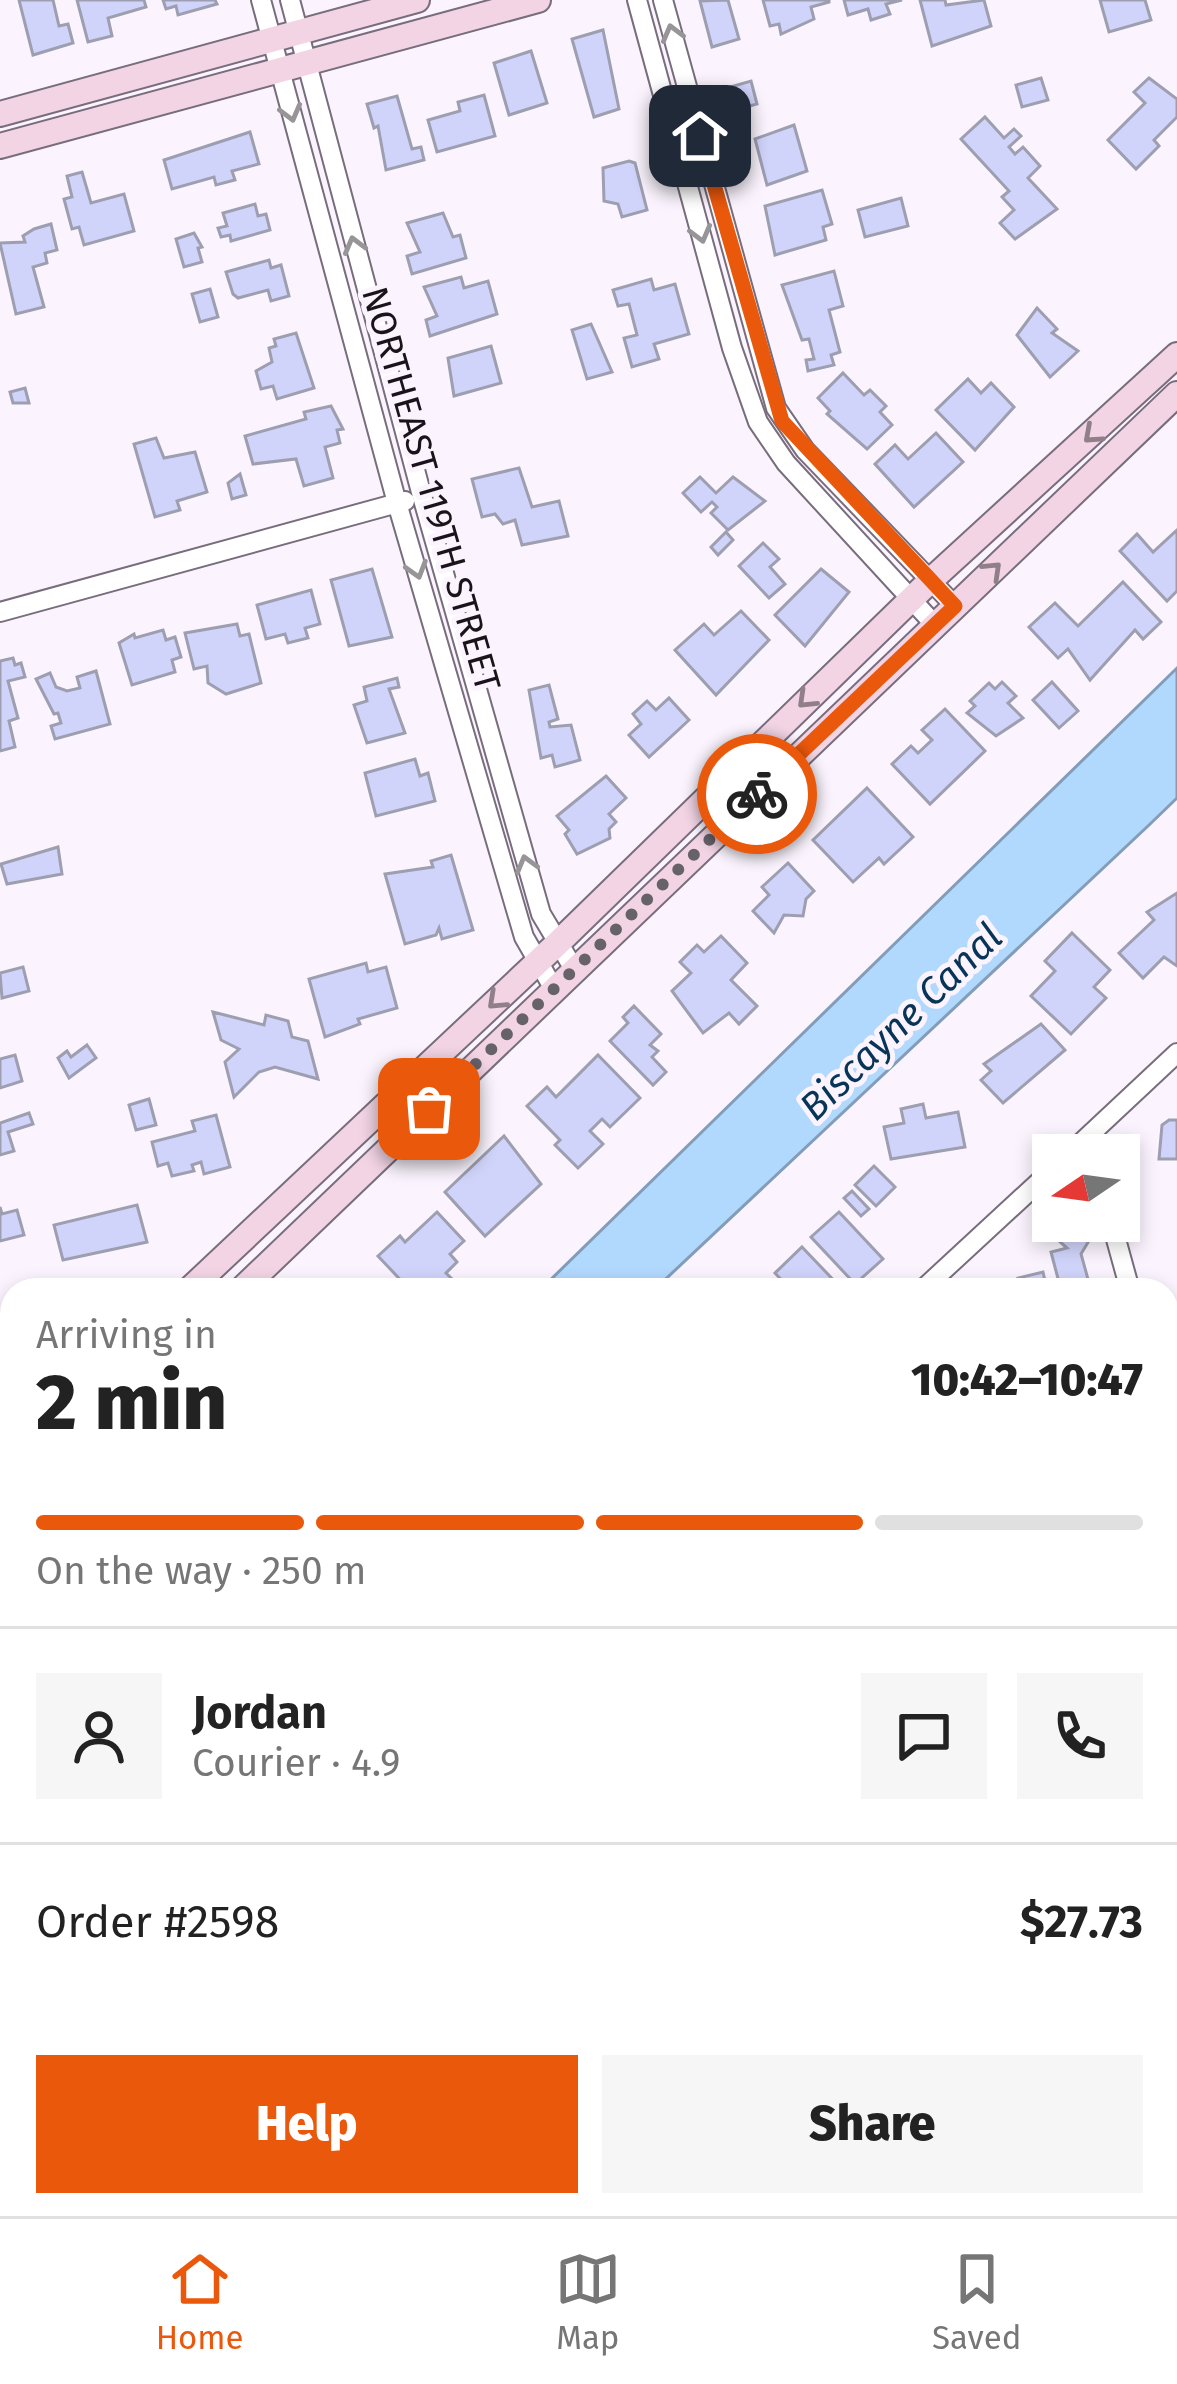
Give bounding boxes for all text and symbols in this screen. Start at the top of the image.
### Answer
one-way arrow [662,24,687,44]
pin [649,85,751,187]
one-way arrow [277,102,302,123]
icon: home [667,103,733,169]
one-way arrow [686,224,711,244]
one-way arrow [344,235,369,256]
street label: NORTHEAST 119TH STREET [352,282,510,697]
one-way arrow [1084,421,1105,442]
one-way arrow [403,559,428,580]
one-way arrow [979,562,1001,584]
one-way arrow [798,686,820,708]
courier [697,734,817,854]
icon: bike [724,761,790,827]
one-way arrow [516,854,541,874]
water label: Biscayne Canal [790,914,1012,1130]
one-way arrow [488,987,510,1009]
pin [378,1058,480,1160]
icon: bag [396,1076,462,1142]
north arrow [1032,1134,1140,1242]
map controls [1032,1134,1140,1242]
text: Arriving in [36,1312,217,1358]
text: 10:42–10:47 [911,1353,1143,1407]
text: 2 min [36,1356,227,1450]
text: On the way · 250 m [36,1548,366,1594]
button: person [36,1673,162,1799]
button: chat [861,1673,987,1799]
button: phone [1017,1673,1143,1799]
text: Jordan [192,1686,327,1740]
text: Courier · 4.9 [192,1740,401,1786]
text: Order #2598 [36,1895,279,1949]
text: $27.73 [1020,1895,1143,1949]
button: Help [36,2055,578,2193]
button: Share [602,2055,1143,2193]
tab: Home [156,2246,244,2358]
tab: Map [555,2246,621,2358]
tab: Saved [932,2246,1021,2358]

